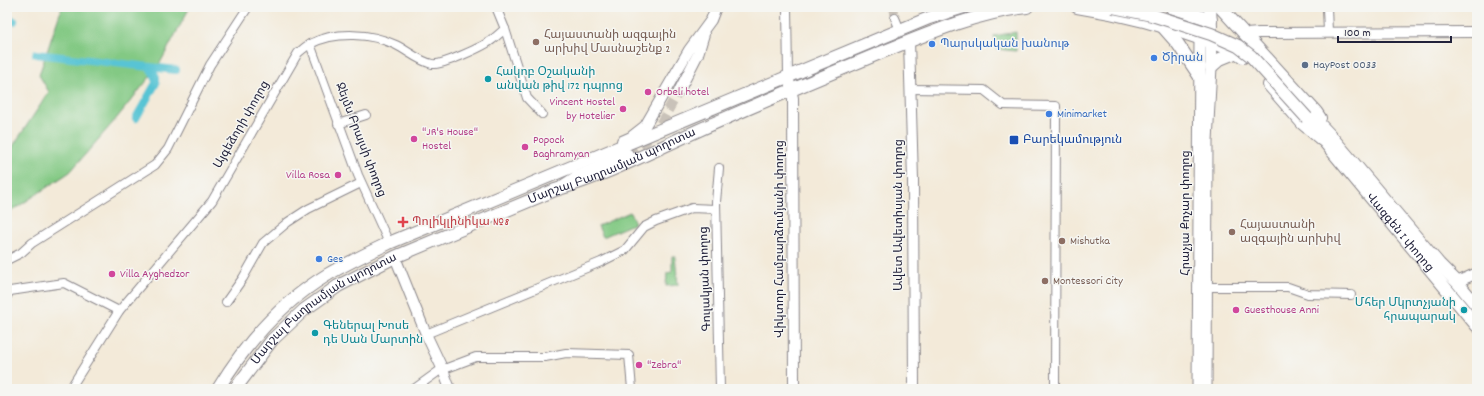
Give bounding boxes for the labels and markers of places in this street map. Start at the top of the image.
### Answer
place label: Հայաստանի ազգային արխիվ Մասնաշենք 2 [544,27,676,58]
place label: Պարսկական խանութ [940,36,1070,53]
marker: Հայաստանի ազգային արխիվ Մասնաշենք 2 [531,37,541,47]
marker: Պարսկական խանութ [927,39,937,49]
place label: Ծիրան [1162,50,1203,67]
marker: Ծիրան [1149,53,1159,63]
place label: HayPost 0033 [1313,57,1376,74]
marker: HayPost 0033 [1300,60,1310,70]
place label: Հակոբ Օշականի անվան թիվ 172 դպրոց [496,64,623,95]
marker: Հակոբ Օշականի անվան թիվ 172 դպրոց [483,74,493,84]
place label: Orbeli hotel [656,84,709,101]
marker: Orbeli hotel [643,87,653,97]
place label: Vincent Hostel by Hotelier [550,94,616,125]
marker: Vincent Hostel by Hotelier [618,104,628,114]
place label: Minimarket [1057,106,1107,123]
marker: Minimarket [1044,109,1054,119]
place label: "JR's House" Hostel [422,124,478,155]
place label: Popock Baghramyan [533,132,590,163]
place label: Բարեկամություն [1023,132,1122,149]
marker: "JR's House" Hostel [409,134,419,144]
marker: Բարեկամություն [1008,134,1020,146]
marker: Popock Baghramyan [520,142,530,152]
place label: Villa Rosa [286,167,330,184]
marker: Villa Rosa [333,170,343,180]
place label: Պոլիկլինիկա №8 [412,214,509,231]
marker: Պոլիկլինիկա №8 [397,216,409,228]
place label: Հայաստանի ազգային արխիվ [1240,217,1341,248]
marker: Հայաստանի ազգային արխիվ [1227,227,1237,237]
place label: Mishutka [1070,233,1110,250]
marker: Mishutka [1057,236,1067,246]
place label: Ges [327,251,343,268]
marker: Ges [314,254,324,264]
place label: Villa Ayghedzor [120,266,190,283]
marker: Villa Ayghedzor [107,269,117,279]
place label: Montessori City [1053,273,1124,290]
marker: Montessori City [1040,276,1050,286]
place label: Մհեր Մկրտչյանի հրապարակ [1355,295,1456,326]
place label: Guesthouse Anni [1244,302,1319,319]
marker: Guesthouse Anni [1231,305,1241,315]
marker: Մհեր Մկրտչյանի հրապարակ [1459,305,1469,315]
place label: Գեներալ Խոսե դե Սան Մարտին [323,318,423,349]
marker: Գեներալ Խոսե դե Սան Մարտին [310,328,320,338]
place label: "Zebra" [647,357,681,374]
marker: "Zebra" [634,360,644,370]

